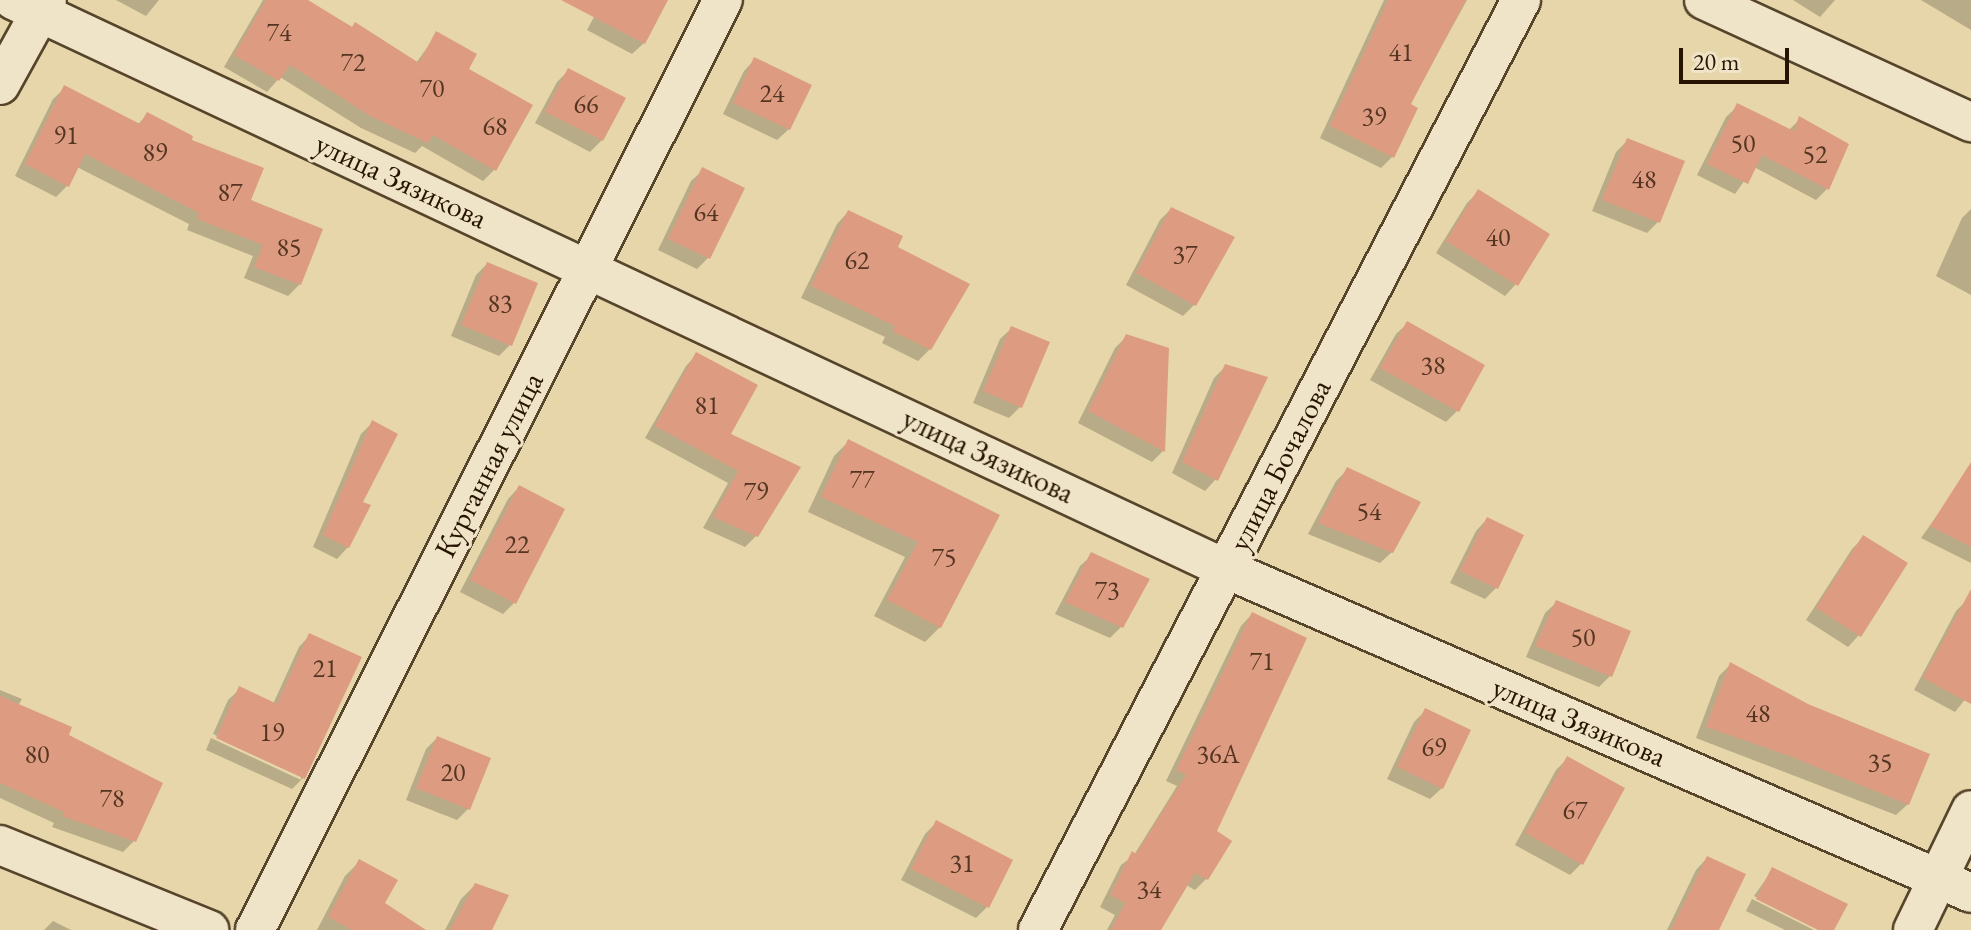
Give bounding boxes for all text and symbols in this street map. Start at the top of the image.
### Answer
house number: 74 [267,17,291,49]
scale bar [1683,32,1793,82]
house number: 41 [1389,37,1413,69]
text: 20 m [1693,46,1740,77]
house number: 72 [341,47,365,79]
house number: 70 [420,73,444,105]
house number: 24 [760,78,784,110]
house number: 66 [574,89,598,121]
house number: 39 [1362,101,1386,133]
house number: 68 [483,111,507,143]
house number: 91 [54,120,78,152]
street label: улица Зязикова [309,126,493,236]
house number: 50 [1731,128,1755,160]
house number: 89 [143,137,167,169]
house number: 52 [1803,139,1827,171]
house number: 48 [1632,164,1656,196]
house number: 87 [218,177,242,209]
house number: 64 [694,197,718,229]
house number: 40 [1486,222,1510,254]
house number: 85 [277,232,301,264]
house number: 37 [1173,239,1197,271]
house number: 62 [845,245,869,277]
house number: 83 [488,288,512,320]
house number: 38 [1421,350,1445,382]
street label: Курганная улица [427,367,551,563]
street label: улица Бочалова [1221,373,1339,557]
house number: 81 [695,390,719,422]
street label: улица Зязикова [896,401,1080,511]
house number: 77 [850,464,874,496]
house number: 79 [744,476,768,508]
house number: 54 [1357,496,1381,528]
house number: 22 [505,529,529,561]
house number: 75 [932,542,956,574]
house number: 73 [1095,575,1119,607]
house number: 50 [1571,622,1595,654]
house number: 71 [1250,646,1274,678]
house number: 21 [313,653,337,685]
street label: улица Зязикова [1487,669,1671,775]
house number: 48 [1746,698,1770,730]
house number: 19 [260,717,284,749]
house number: 69 [1422,732,1446,764]
house number: 80 [25,739,49,771]
house number: 36А [1197,739,1239,771]
house number: 35 [1868,747,1892,779]
house number: 20 [441,757,465,789]
house number: 78 [100,783,124,815]
house number: 67 [1563,795,1587,827]
house number: 31 [950,848,974,880]
house number: 34 [1137,874,1161,906]

